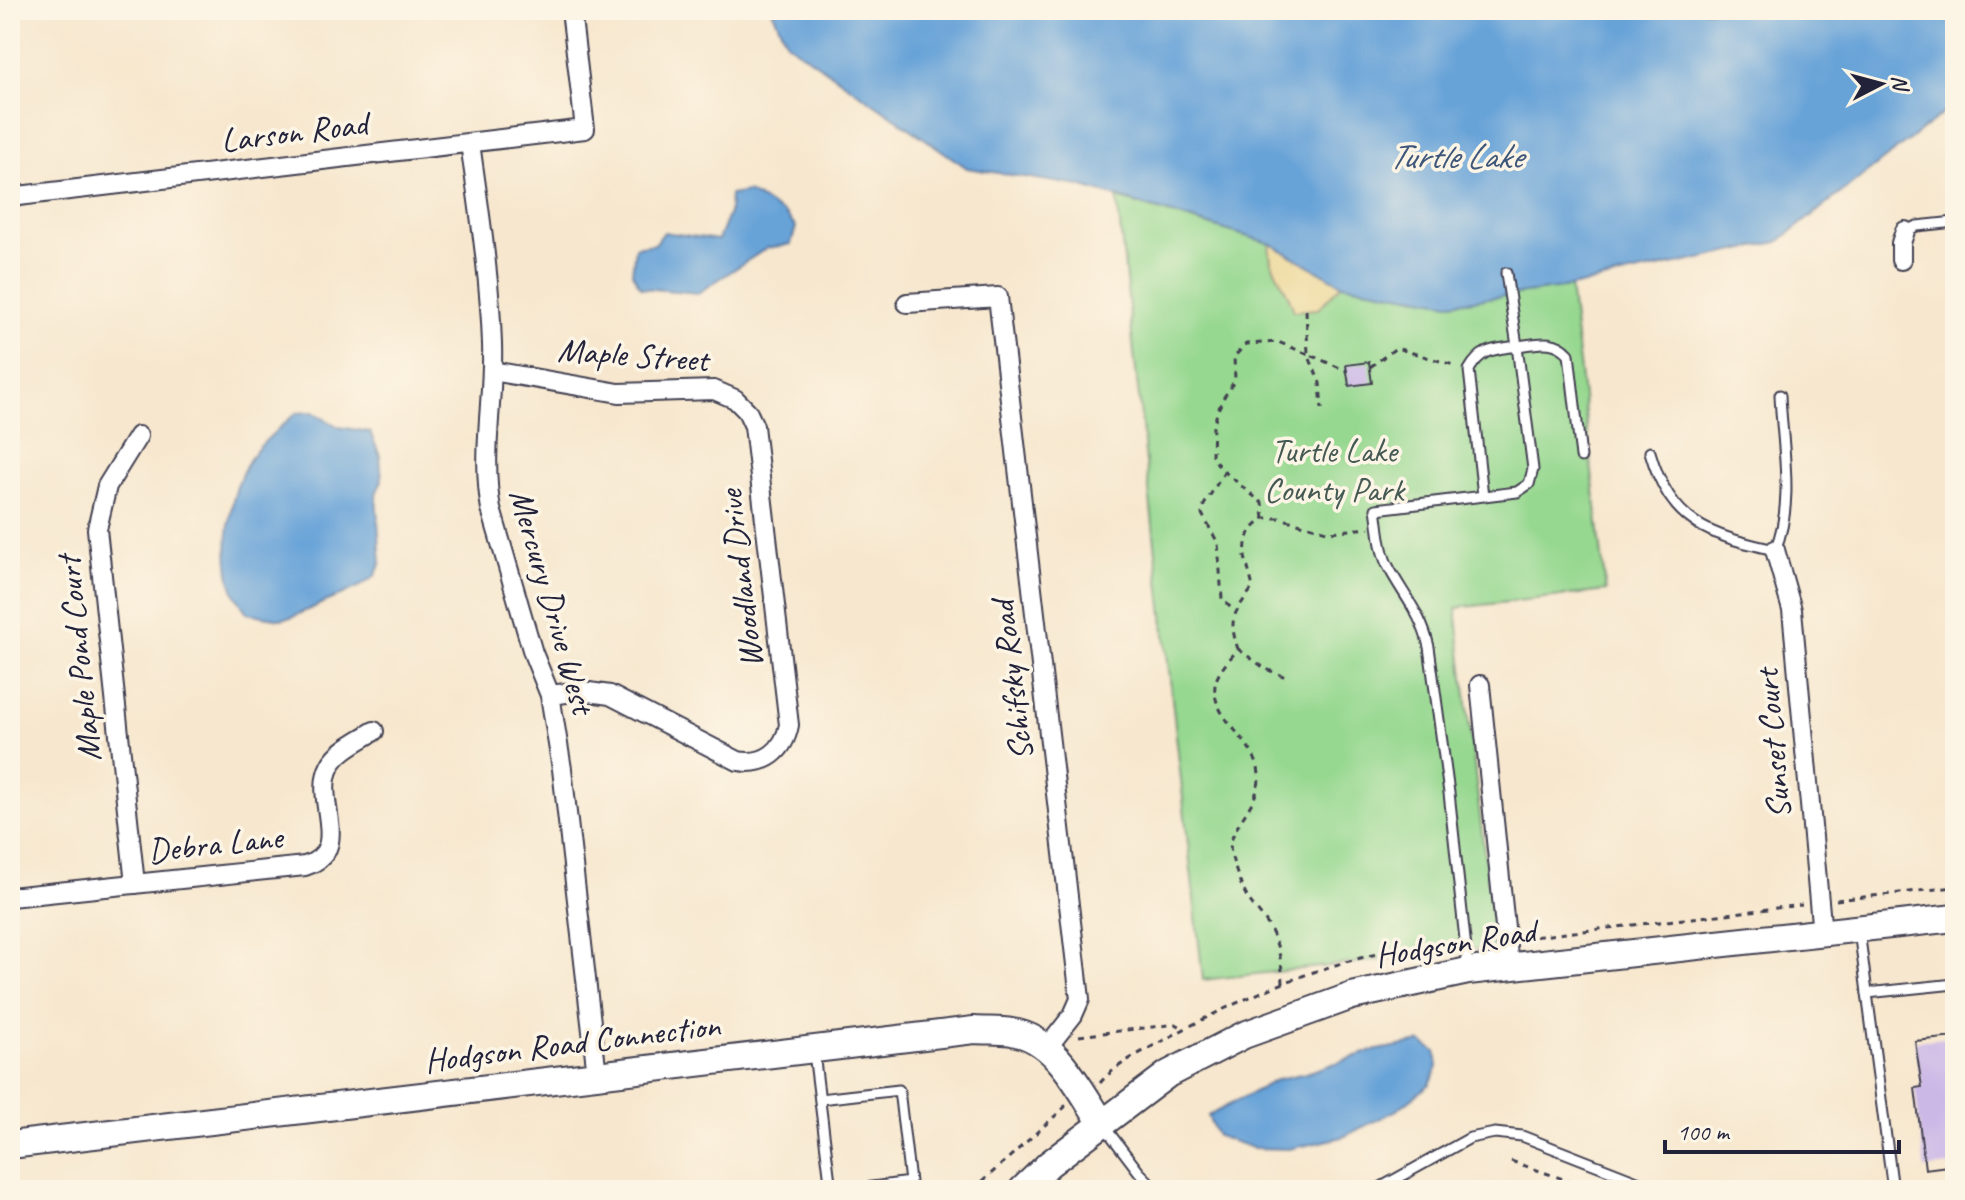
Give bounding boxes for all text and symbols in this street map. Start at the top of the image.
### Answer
north arrow [1841,44,1921,124]
text: N [1885,74,1915,94]
street label: Larson Road [219,101,374,162]
water label: Turtle Lake [1388,133,1527,179]
street label: Maple Street [556,328,713,381]
park label: Turtle Lake County Park [1264,429,1407,511]
street label: Mercury Drive West [500,484,606,722]
street label: Woodland Drive [708,486,773,670]
street label: Maple Pond Court [46,550,111,764]
street label: Schifsky Road [980,594,1043,763]
street label: Sunset Court [1744,664,1800,821]
street label: Debra Lane [146,815,287,872]
street label: Hodgson Road [1372,908,1544,976]
street label: Hodgson Road Connection [422,1003,724,1082]
scale bar [1665,1104,1899,1154]
text: 100 m [1677,1117,1731,1147]

